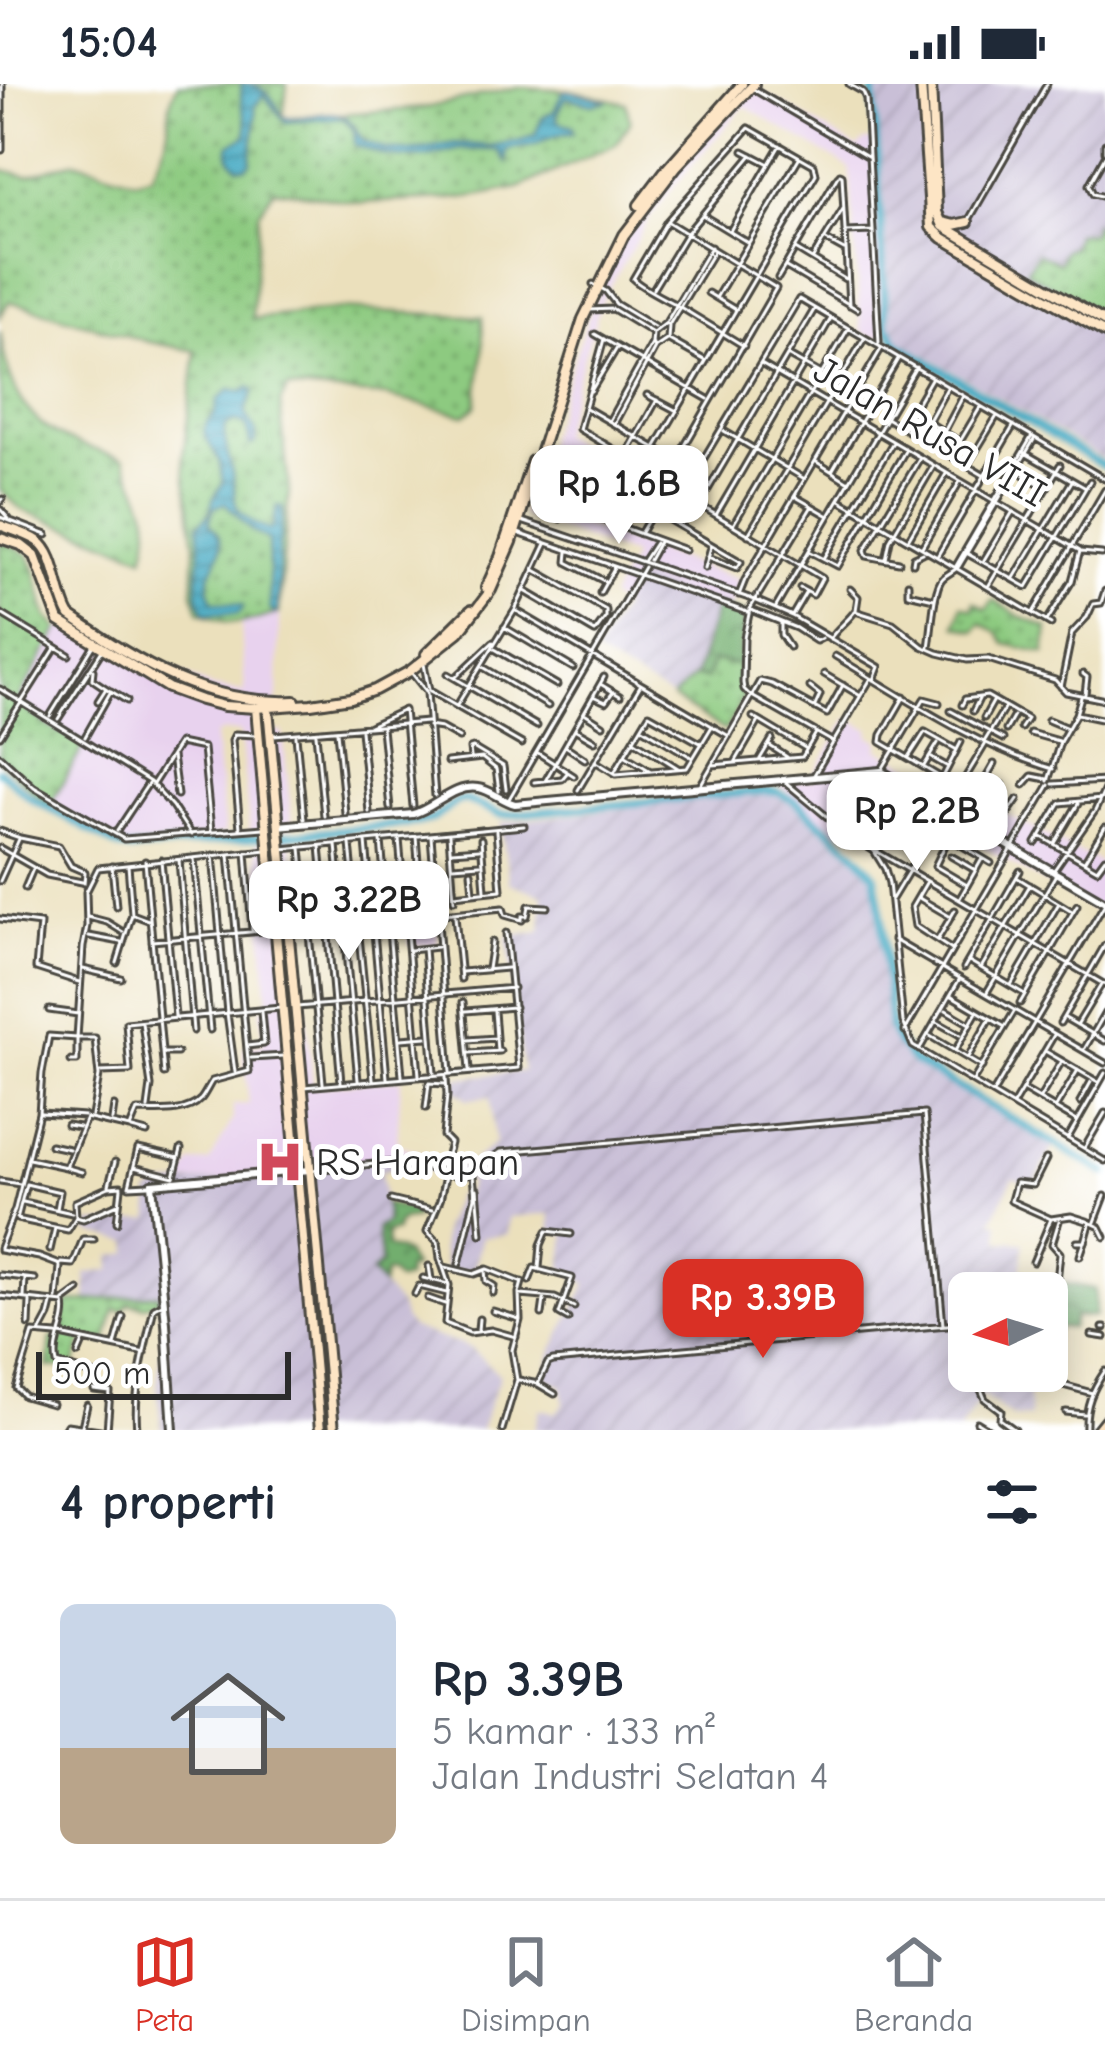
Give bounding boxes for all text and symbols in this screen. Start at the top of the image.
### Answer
text: 15:04 [60,16,158,68]
street label: Jalan Rusa VIII [806,347,1054,517]
pin: Rp 1.6B [508,445,730,547]
text: Rp 1.6B [557,461,681,506]
pin: Rp 2.2B [806,772,1028,874]
text: Rp 2.2B [854,788,980,833]
pin: Rp 3.22B [225,861,473,963]
text: Rp 3.22B [276,877,422,922]
hospital icon: RS Harapan [255,1137,305,1187]
place label: RS Harapan [316,1140,519,1185]
pin: Rp 3.39B [639,1259,887,1361]
north arrow [948,1272,1068,1392]
map controls [948,1272,1068,1392]
text: Rp 3.39B [690,1275,836,1320]
scale bar [36,1346,291,1399]
text: 500 m [54,1354,150,1392]
icon: filters [979,1469,1045,1535]
text: 4 properti [60,1473,276,1532]
text: Rp 3.39B [432,1650,624,1709]
icon: home [156,1652,300,1796]
text: 5 kamar · 133 m² [432,1709,715,1754]
text: Jalan Industri Selatan 4 [432,1754,829,1799]
tab: Peta [132,1929,198,2039]
tab: Disimpan [461,1929,591,2039]
tab: Beranda [854,1929,973,2039]

